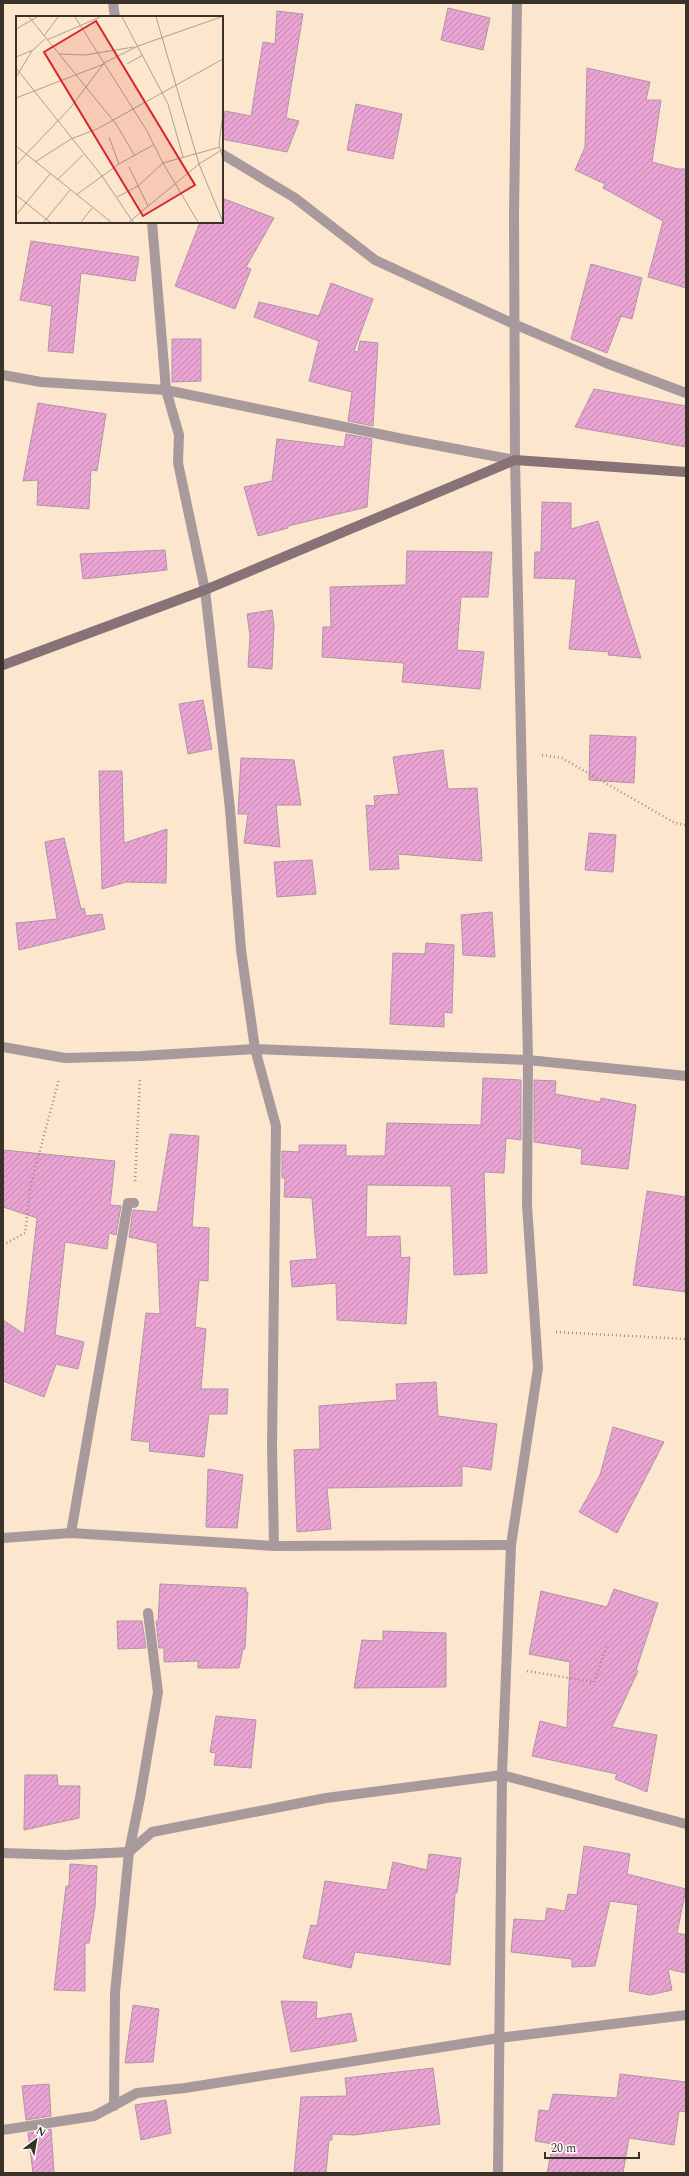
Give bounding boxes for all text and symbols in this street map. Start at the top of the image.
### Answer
inset map [16,16,223,223]
north arrow [16,2120,56,2160]
text: N [33,2122,49,2141]
scale bar [545,2134,639,2160]
text: 20 m [551,2139,576,2158]

